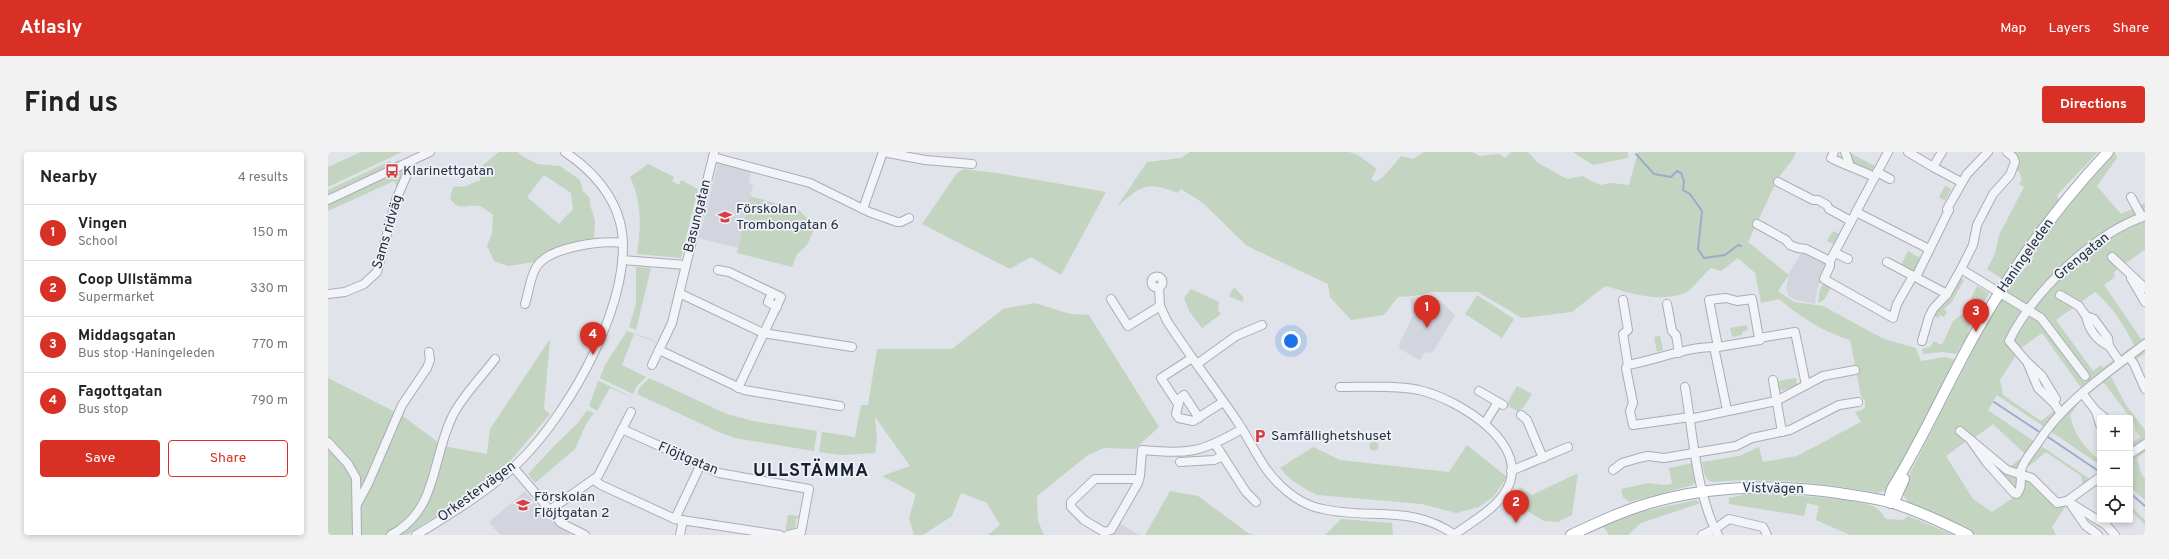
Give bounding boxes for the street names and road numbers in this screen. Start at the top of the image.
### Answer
street label: Basungatan [681,178,715,254]
street label: Sams ridväg [369,193,407,271]
street label: Haningeleden [1994,216,2058,296]
street label: Grengatan [2051,230,2113,284]
street label: Flöjtgatan [655,439,721,479]
street label: Orkestervägen [435,458,519,526]
street label: Vistvägen [1742,480,1804,498]

